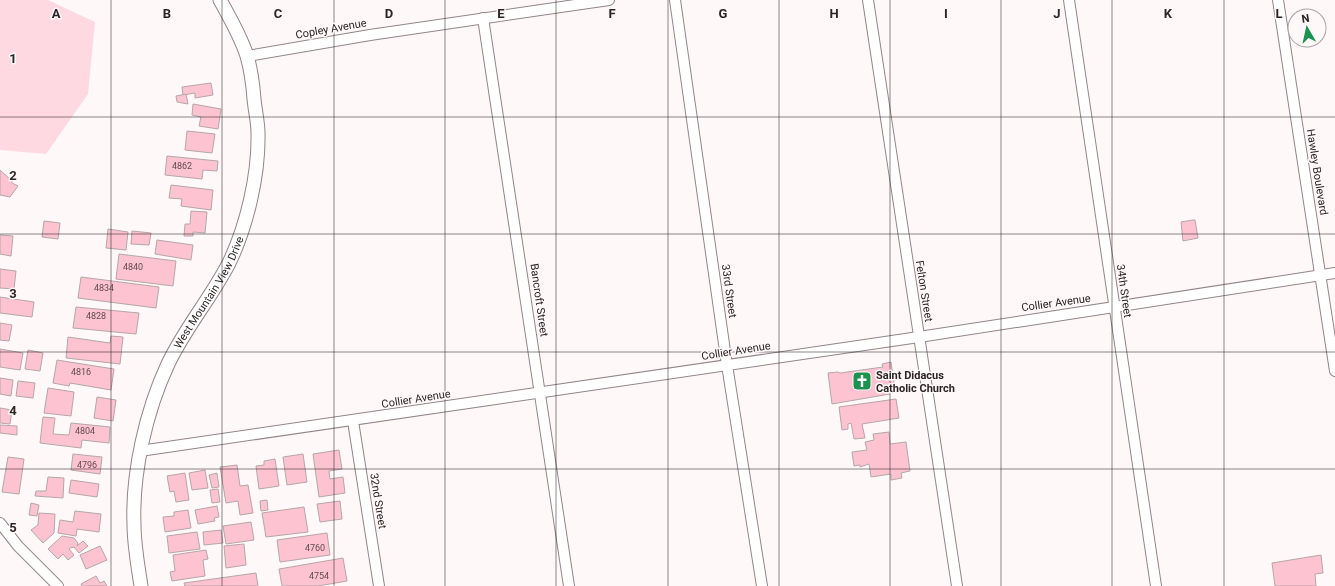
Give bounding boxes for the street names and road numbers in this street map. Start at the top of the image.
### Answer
street label: Copley Avenue [294,16,368,42]
street label: Hawley Boulevard [1304,128,1330,216]
street label: West Mountain View Drive [171,234,246,351]
street label: Felton Street [913,259,935,323]
street label: Bancroft Street [527,263,551,338]
street label: 33rd Street [719,263,739,319]
street label: 34th Street [1114,263,1134,319]
street label: Collier Avenue [1021,292,1092,314]
street label: Collier Avenue [701,339,772,363]
street label: Collier Avenue [381,387,452,411]
street label: 32nd Street [367,472,389,530]

